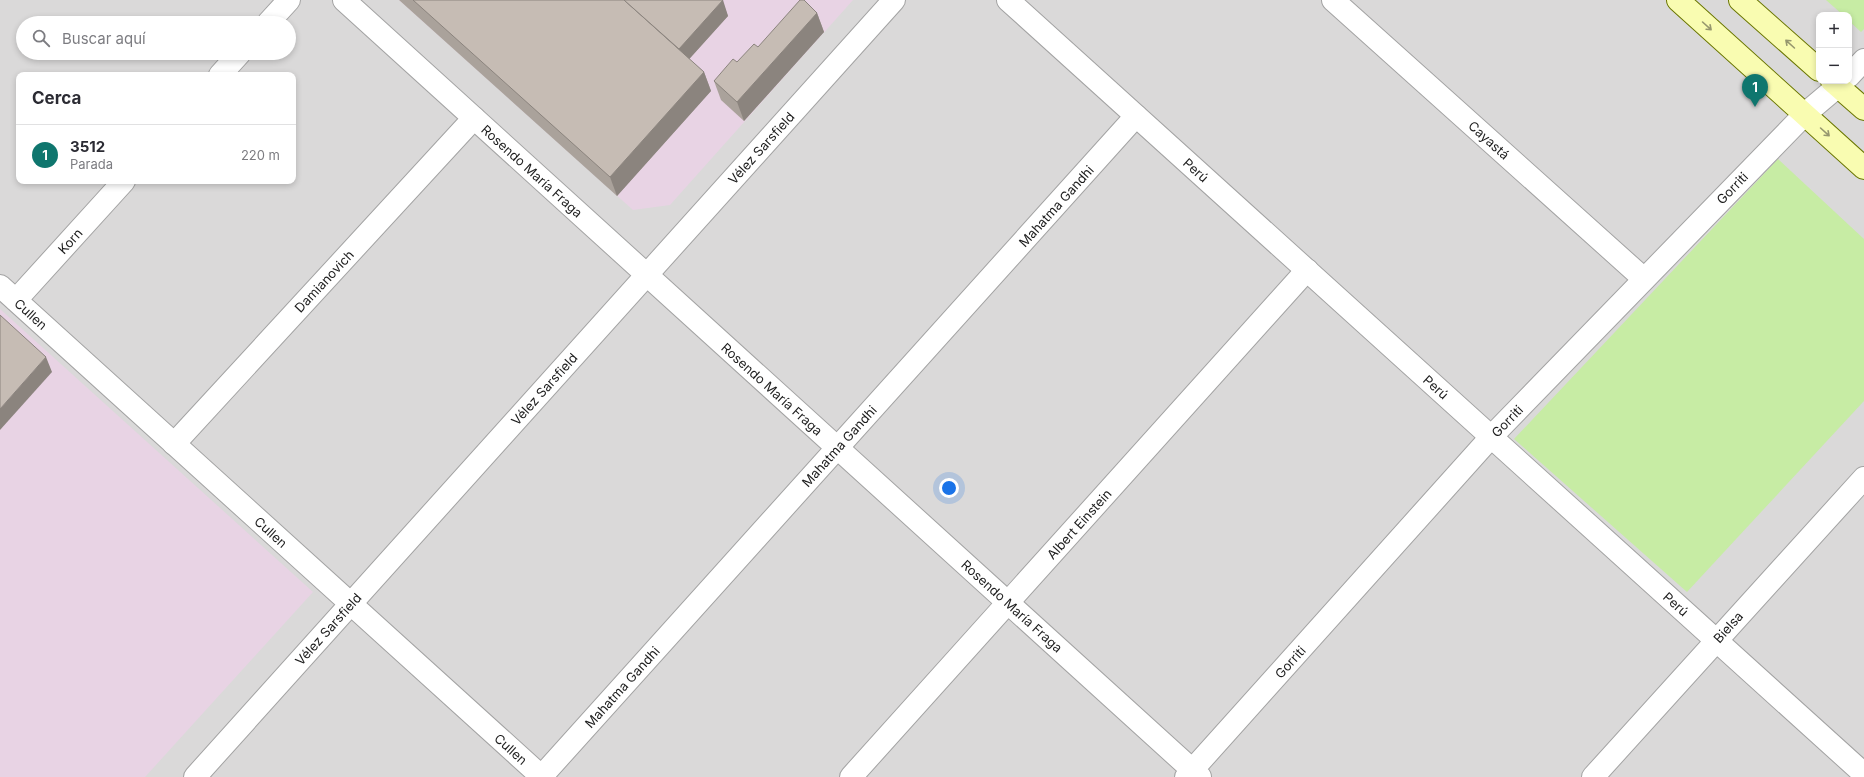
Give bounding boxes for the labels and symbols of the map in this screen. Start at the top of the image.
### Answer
one-way arrow [1702,21,1712,30]
one-way arrow [1785,39,1795,48]
pin: 1 [1742,74,1768,107]
street label: Vélez Sarsfield [725,109,797,187]
street label: Cayastá [1465,117,1513,163]
street label: Rosendo María Fraga [478,121,586,221]
one-way arrow [1819,127,1829,136]
street label: Perú [1180,155,1212,185]
street label: Mahatma Gandhi [1015,162,1097,250]
street label: Gorriti [1713,169,1751,207]
street label: Korn [54,225,86,257]
street label: Damianovich [291,247,357,315]
street label: Cullen [11,295,51,333]
street label: Rosendo María Fraga [718,339,826,439]
street label: Vélez Sarsfield [508,350,580,428]
street label: Perú [1420,372,1452,402]
street label: Mahatma Gandhi [798,402,880,490]
street label: Gorriti [1488,402,1526,440]
your location [939,478,959,498]
street label: Albert Einstein [1043,486,1115,562]
street label: Cullen [251,513,291,551]
street label: Rosendo María Fraga [958,556,1066,656]
street label: Perú [1660,589,1692,619]
street label: Vélez Sarsfield [292,590,364,668]
street label: Bielsa [1710,608,1746,646]
street label: Gorriti [1271,642,1309,682]
street label: Mahatma Gandhi [581,643,663,731]
street label: Cullen [491,730,531,768]

